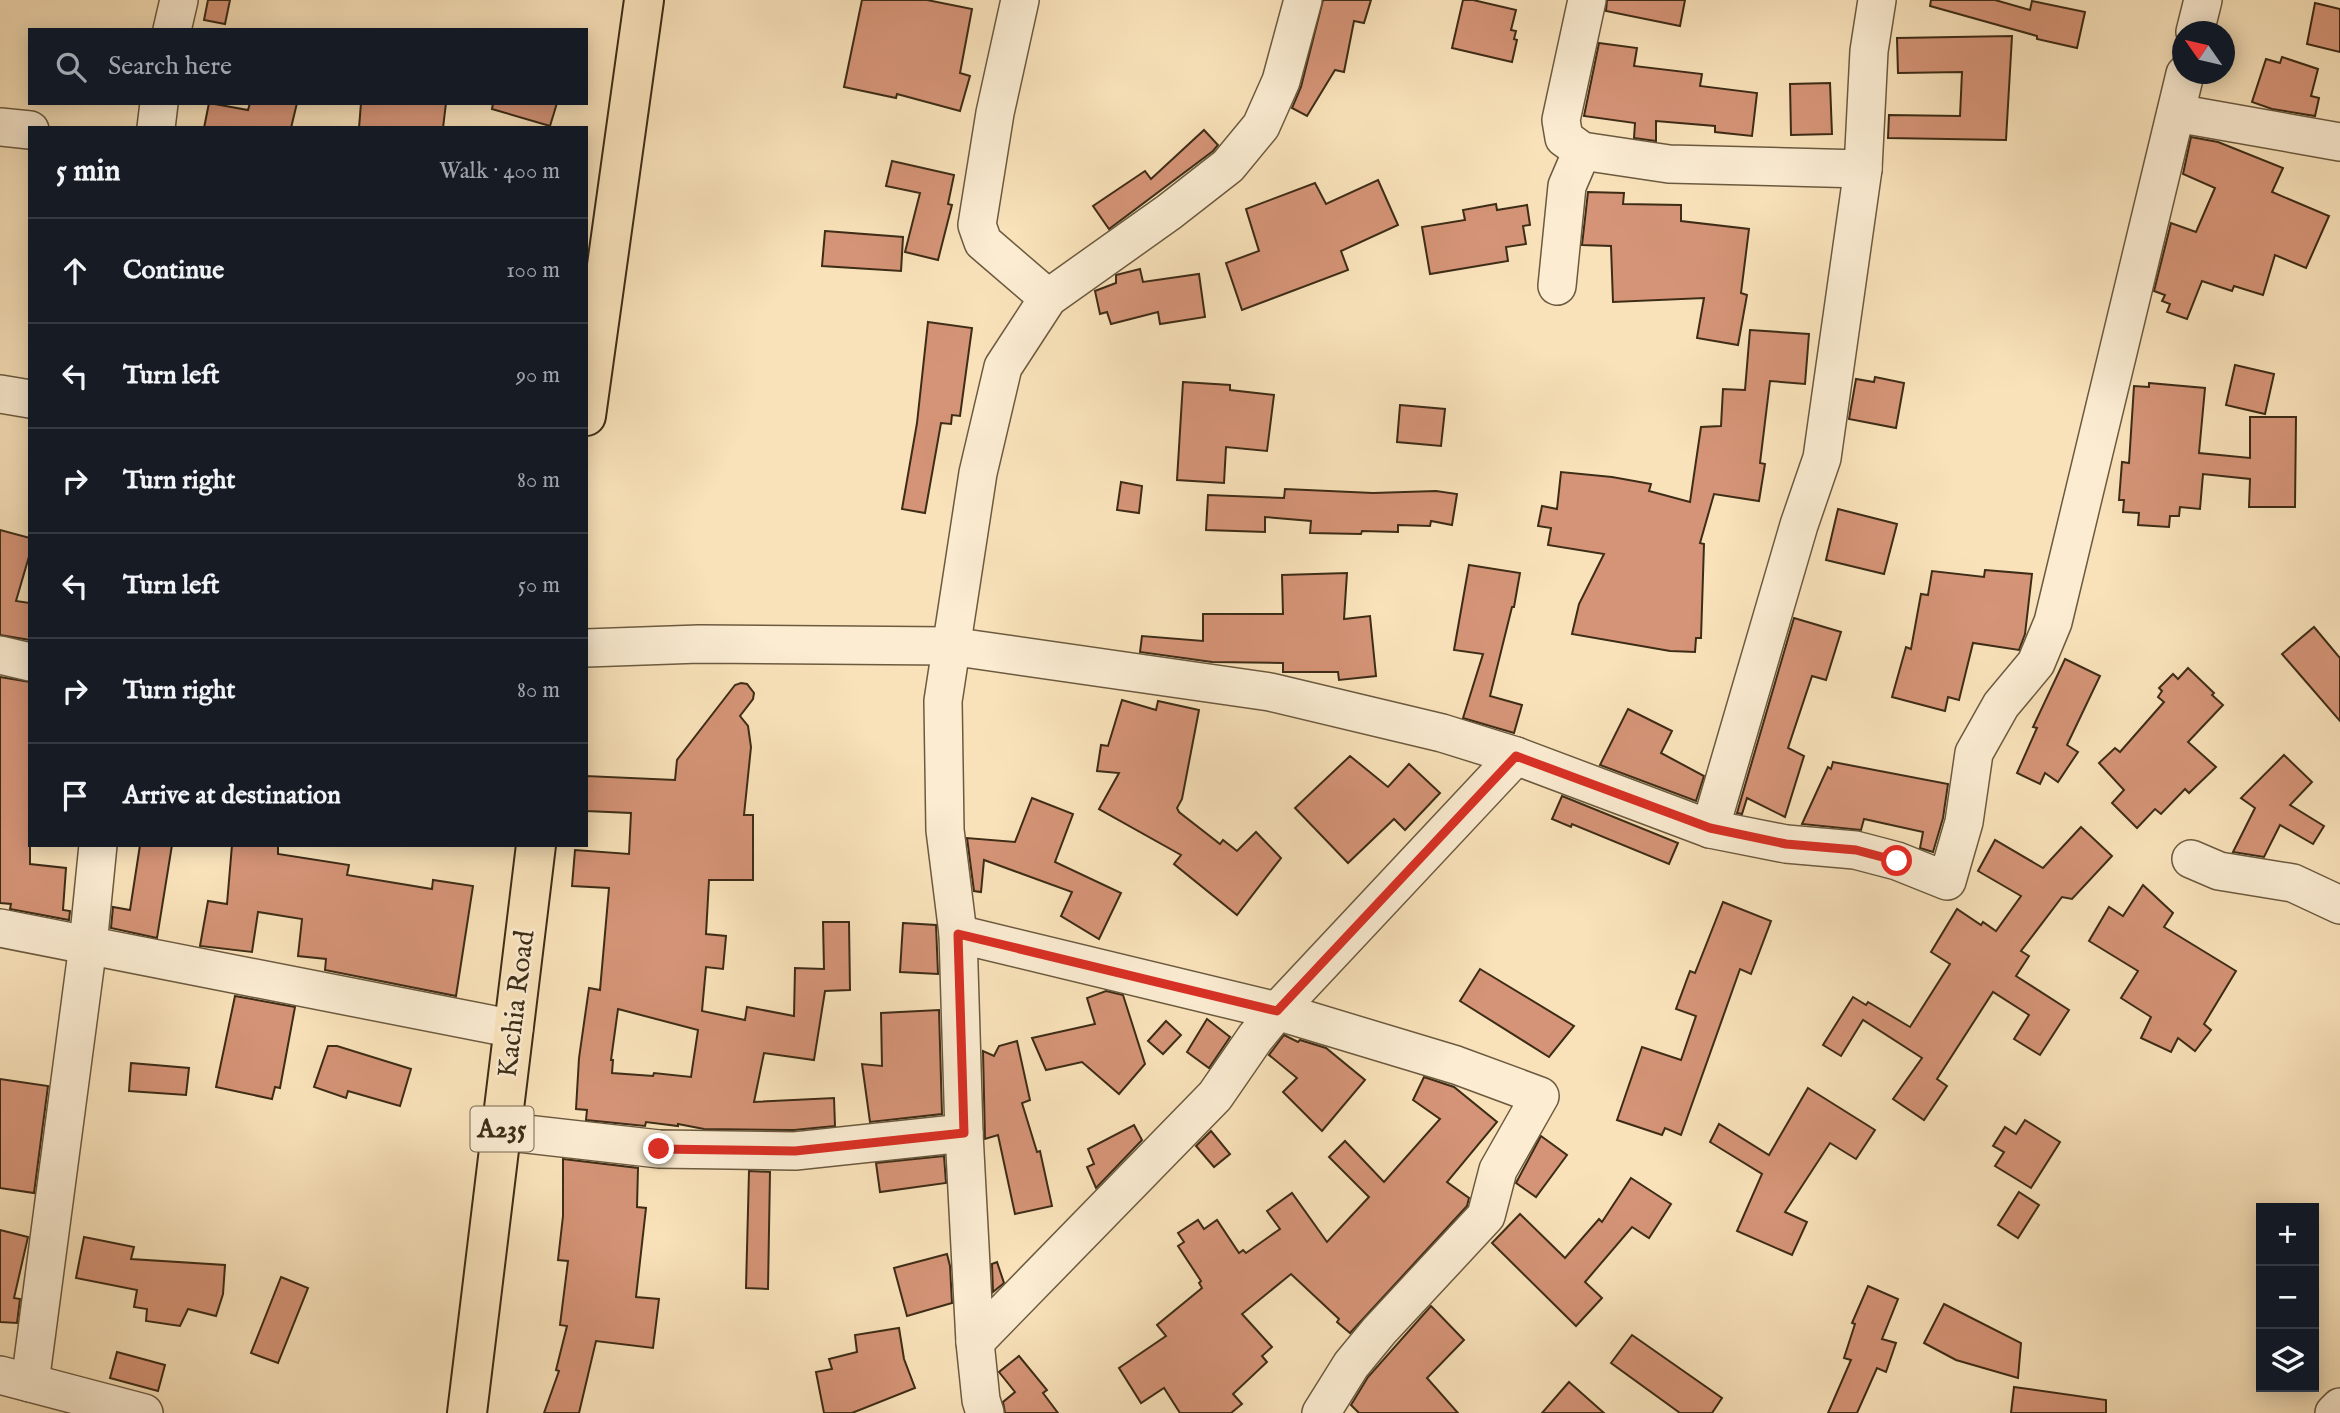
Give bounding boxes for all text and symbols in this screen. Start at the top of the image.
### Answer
north arrow [2172,21,2235,84]
search box [28,28,588,105]
icon: search [52,48,90,86]
text: Search here [108,50,232,83]
text: 5 min [56,153,121,191]
text: Walk · 400 m [439,157,560,186]
icon: ahead [56,252,94,290]
text: Continue [123,254,224,287]
text: 100 m [506,256,560,285]
icon: left [56,357,94,395]
text: Turn left [123,359,220,392]
text: 90 m [516,361,560,390]
icon: right [56,462,94,500]
text: Turn right [123,464,236,497]
text: 80 m [517,466,560,495]
icon: left [56,567,94,605]
text: Turn left [123,569,220,602]
text: 50 m [518,571,560,600]
icon: right [56,672,94,710]
text: Turn right [123,674,236,707]
text: 80 m [517,676,560,705]
icon: arrive [56,777,94,815]
text: Arrive at destination [123,779,341,812]
route start [1881,845,1912,876]
street label: Kachia Road [491,928,543,1080]
road number: A235 [470,1106,534,1152]
route end [643,1133,674,1164]
map controls [2256,1203,2319,1392]
button: + [2256,1203,2319,1266]
button: − [2256,1266,2319,1329]
button: layers [2256,1329,2319,1392]

